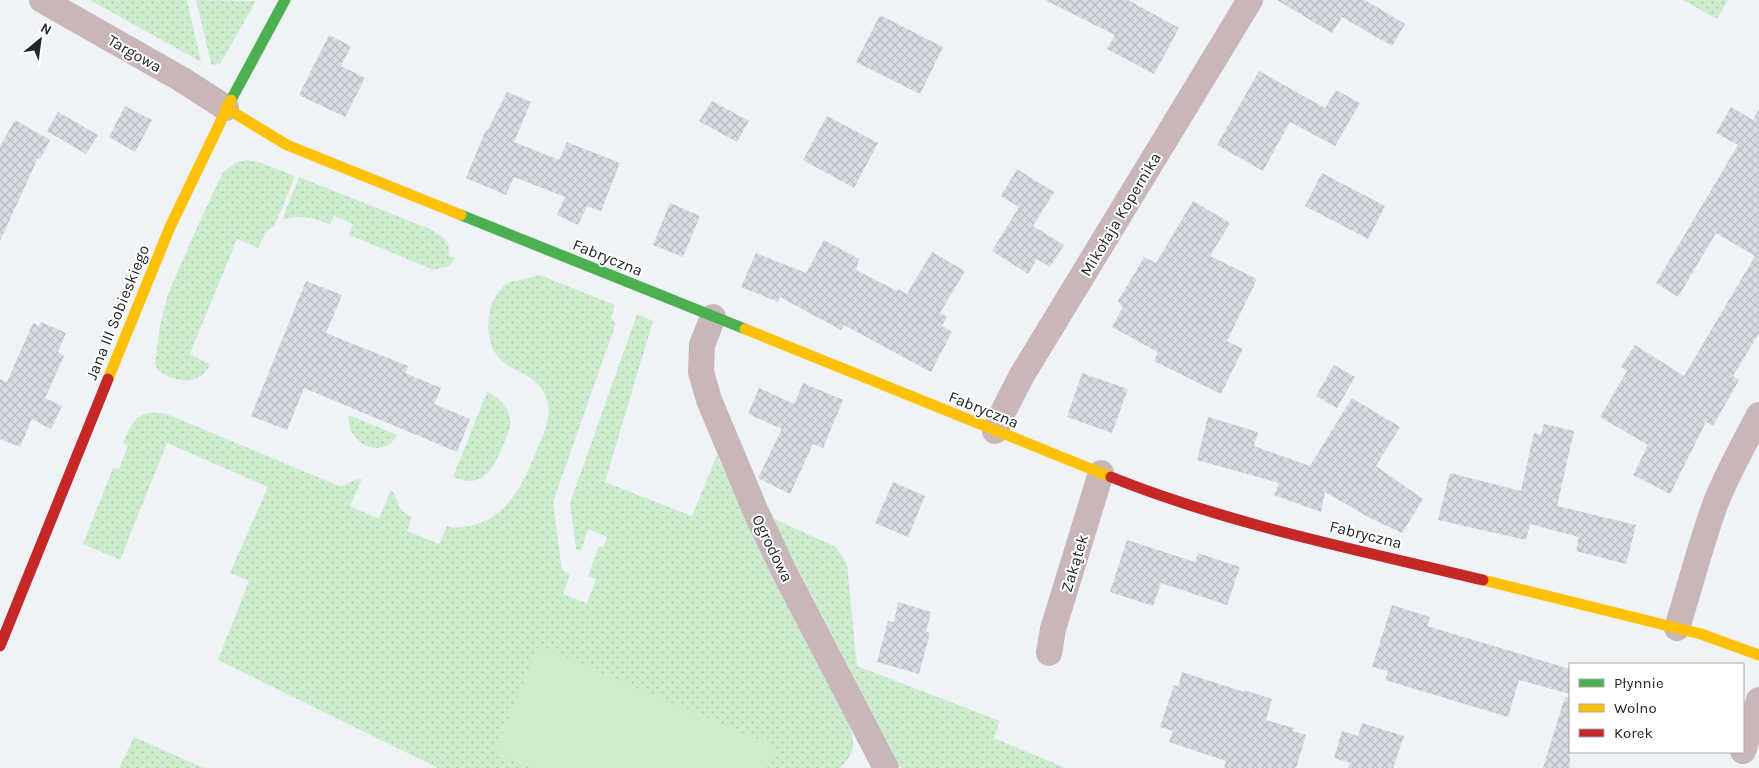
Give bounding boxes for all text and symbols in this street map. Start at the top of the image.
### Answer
north arrow [15,15,65,65]
text: N [38,19,55,39]
street label: Targowa [104,30,165,76]
street label: Mikołaja Kopernika [1076,149,1165,280]
street label: Fabryczna [570,235,646,280]
street label: Jana III Sobieskiego [82,242,153,382]
street label: Fabryczna [946,387,1022,432]
street label: Ogrodowa [748,511,797,585]
street label: Fabryczna [1328,516,1404,553]
street label: Zakątek [1057,532,1092,594]
legend [1569,663,1744,753]
text: Płynnie [1614,674,1664,692]
text: Wolno [1614,699,1657,717]
text: Korek [1614,724,1653,742]

